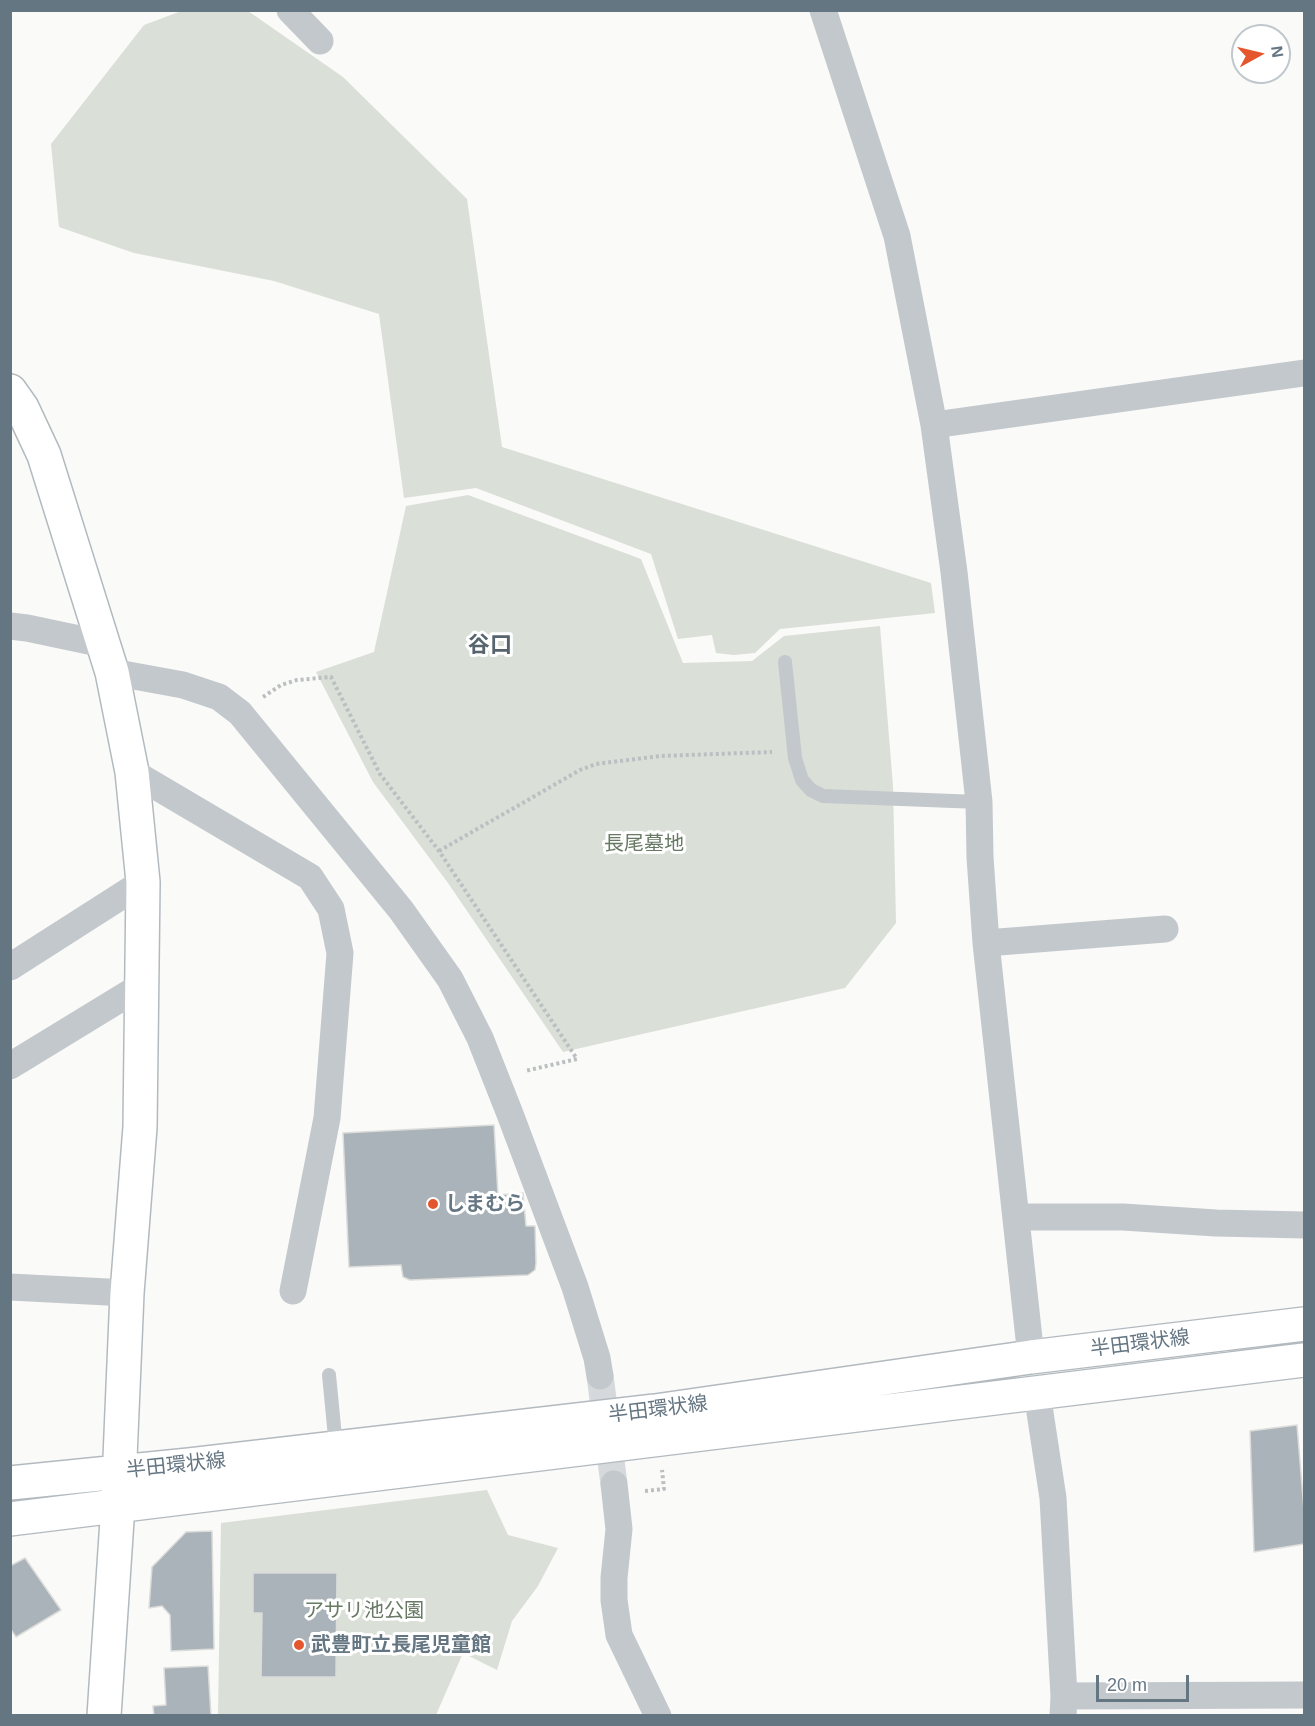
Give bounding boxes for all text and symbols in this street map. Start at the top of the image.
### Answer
north arrow [1231,24,1291,84]
text: N [1268,45,1287,59]
district label: 谷口 [468,633,512,659]
park label: 長尾墓地 [604,832,684,856]
place label: しまむら [445,1192,525,1216]
marker: しまむら [426,1197,440,1211]
street label: 半田環状線 [1089,1326,1191,1362]
street label: 半田環状線 [607,1392,709,1428]
street label: 半田環状線 [125,1449,227,1483]
park label: アサリ池公園 [304,1599,424,1623]
place label: 武豊町立長尾児童館 [311,1633,491,1657]
marker: 武豊町立長尾児童館 [292,1638,306,1652]
scale bar [1099,1663,1192,1701]
text: 20 m [1107,1675,1147,1695]

